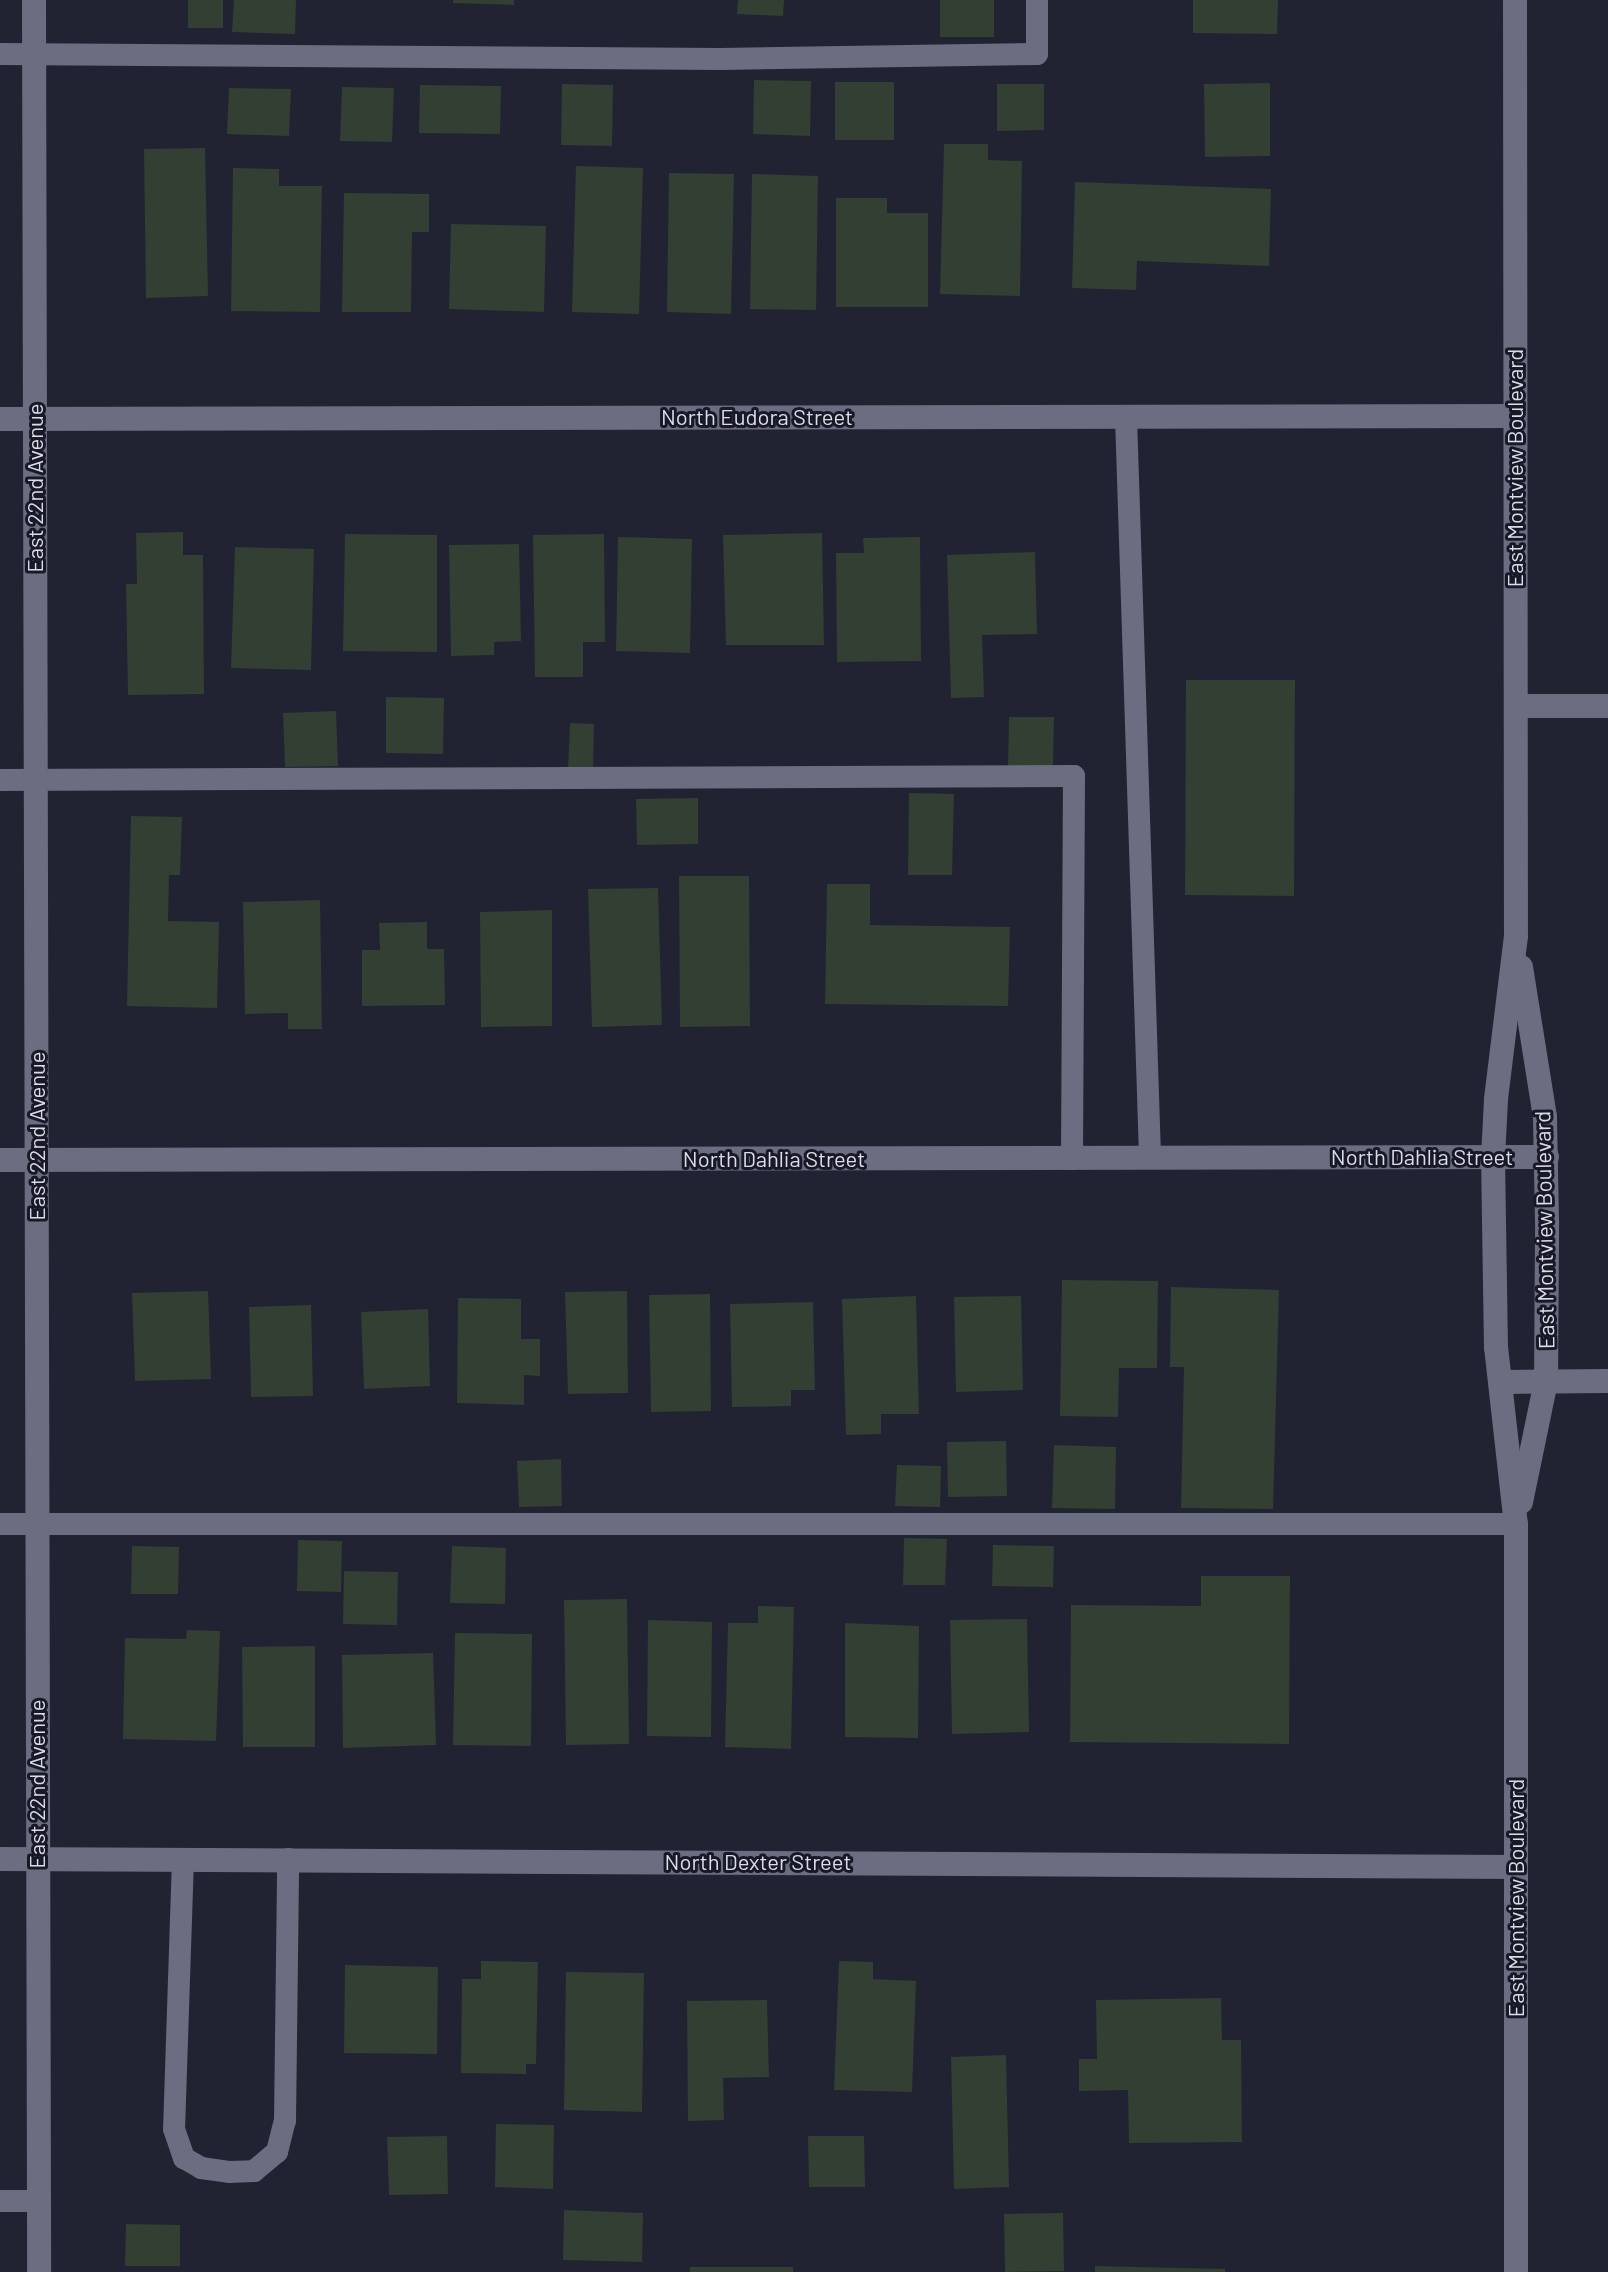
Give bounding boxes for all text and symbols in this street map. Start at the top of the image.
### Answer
street label: East Montview Boulevard [1502,349,1528,587]
street label: East 22nd Avenue [22,403,48,573]
street label: North Eudora Street [661,404,853,430]
street label: East 22nd Avenue [24,1051,50,1221]
street label: East Montview Boulevard [1529,1111,1559,1349]
street label: North Dahlia Street [1331,1144,1513,1170]
street label: North Dahlia Street [683,1146,865,1172]
street label: East 22nd Avenue [24,1699,50,1869]
street label: East Montview Boulevard [1503,1779,1529,2017]
street label: North Dexter Street [665,1849,851,1875]

